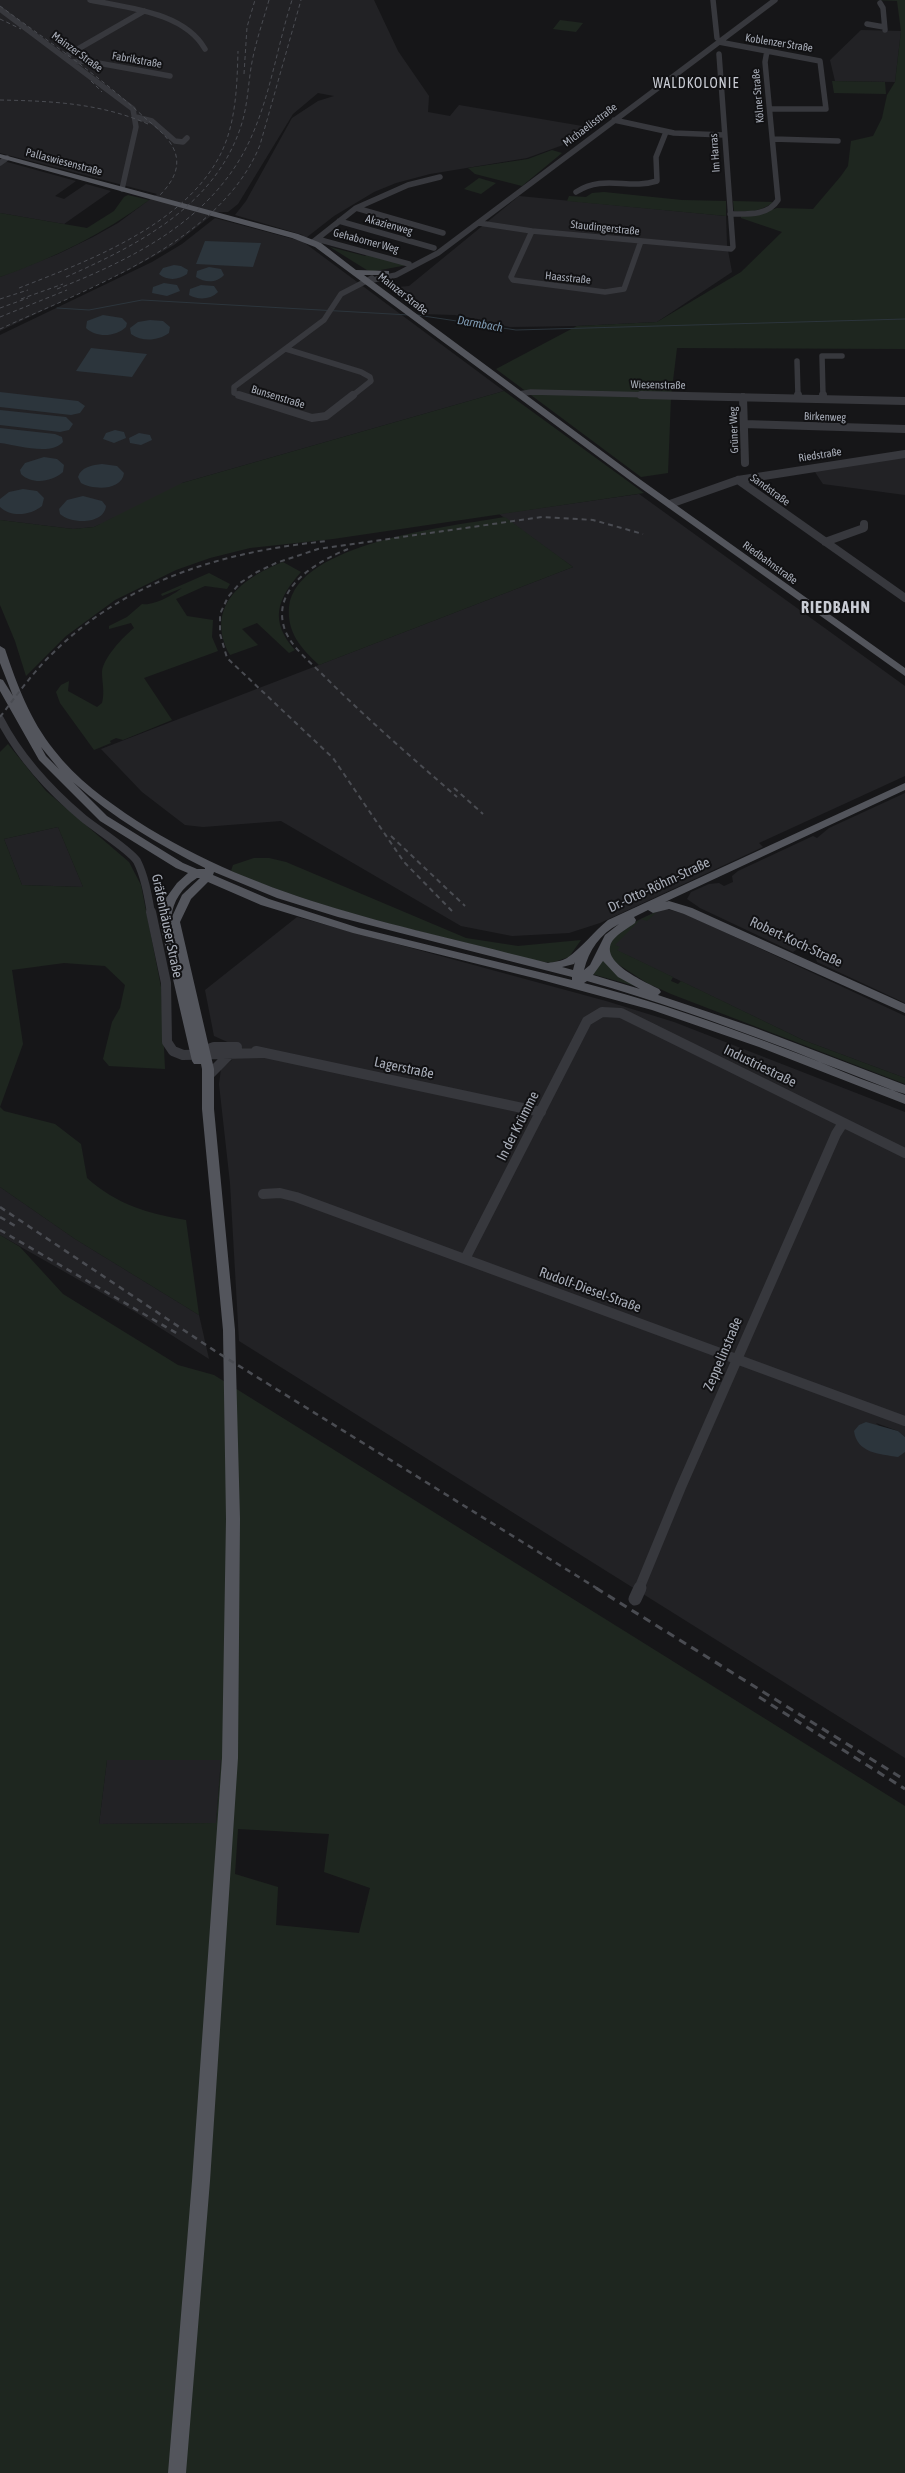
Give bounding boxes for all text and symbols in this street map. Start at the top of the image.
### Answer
street label: Mainzer Straße [49,29,105,75]
street label: Koblenzer Straße [744,31,814,55]
street label: Fabrikstraße [111,49,163,71]
street label: Kölner Straße [749,68,767,124]
district label: WALDKOLONIE [651,76,741,92]
street label: Michaelisstraße [560,100,620,150]
street label: Im Harras [707,133,723,173]
street label: Pallaswiesenstraße [24,145,104,179]
street label: Akazienweg [364,212,414,238]
street label: Staudingerstraße [570,218,640,238]
street label: Gehaborner Weg [332,226,400,256]
street label: Haasstraße [545,269,591,287]
street label: Mainzer Straße [375,270,431,318]
water label: Darmbach [456,313,504,335]
street label: Wiesenstraße [630,378,686,392]
street label: Bunsenstraße [250,383,306,411]
street label: Grüner Weg [727,406,741,454]
street label: Birkenweg [804,410,846,424]
street label: Riedstraße [797,445,843,465]
street label: Sandstraße [748,471,792,509]
street label: Riedbahnstraße [740,539,800,587]
district label: RIEDBAHN [800,598,872,618]
street label: Dr.-Otto-Röhm-Straße [605,854,713,916]
street label: Gräfenhäuser Straße [148,873,186,979]
street label: Robert-Koch-Straße [747,913,845,971]
street label: Industriestraße [721,1041,799,1091]
street label: Lagerstraße [373,1054,435,1082]
street label: In der Krümme [493,1089,543,1163]
street label: Rudolf-Diesel-Straße [537,1264,643,1316]
street label: Zeppelinstraße [700,1315,746,1393]

